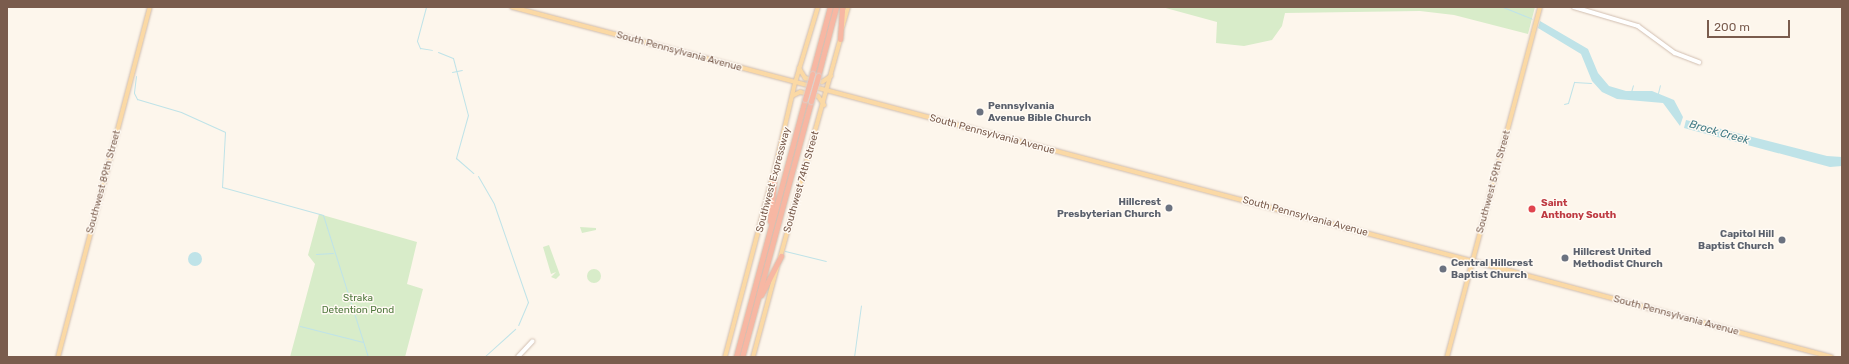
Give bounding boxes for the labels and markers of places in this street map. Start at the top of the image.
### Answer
place label: Pennsylvania Avenue Bible Church [988,100,1091,124]
marker: Pennsylvania Avenue Bible Church [975,107,985,117]
place label: Hillcrest Presbyterian Church [1057,196,1161,220]
place label: Saint Anthony South [1541,197,1616,220]
marker: Hillcrest Presbyterian Church [1164,203,1174,213]
marker: Saint Anthony South [1526,203,1538,215]
place label: Capitol Hill Baptist Church [1698,228,1774,252]
marker: Capitol Hill Baptist Church [1777,235,1787,245]
place label: Hillcrest United Methodist Church [1573,246,1663,270]
marker: Hillcrest United Methodist Church [1560,253,1570,263]
place label: Central Hillcrest Baptist Church [1451,257,1533,280]
marker: Central Hillcrest Baptist Church [1438,264,1448,274]

